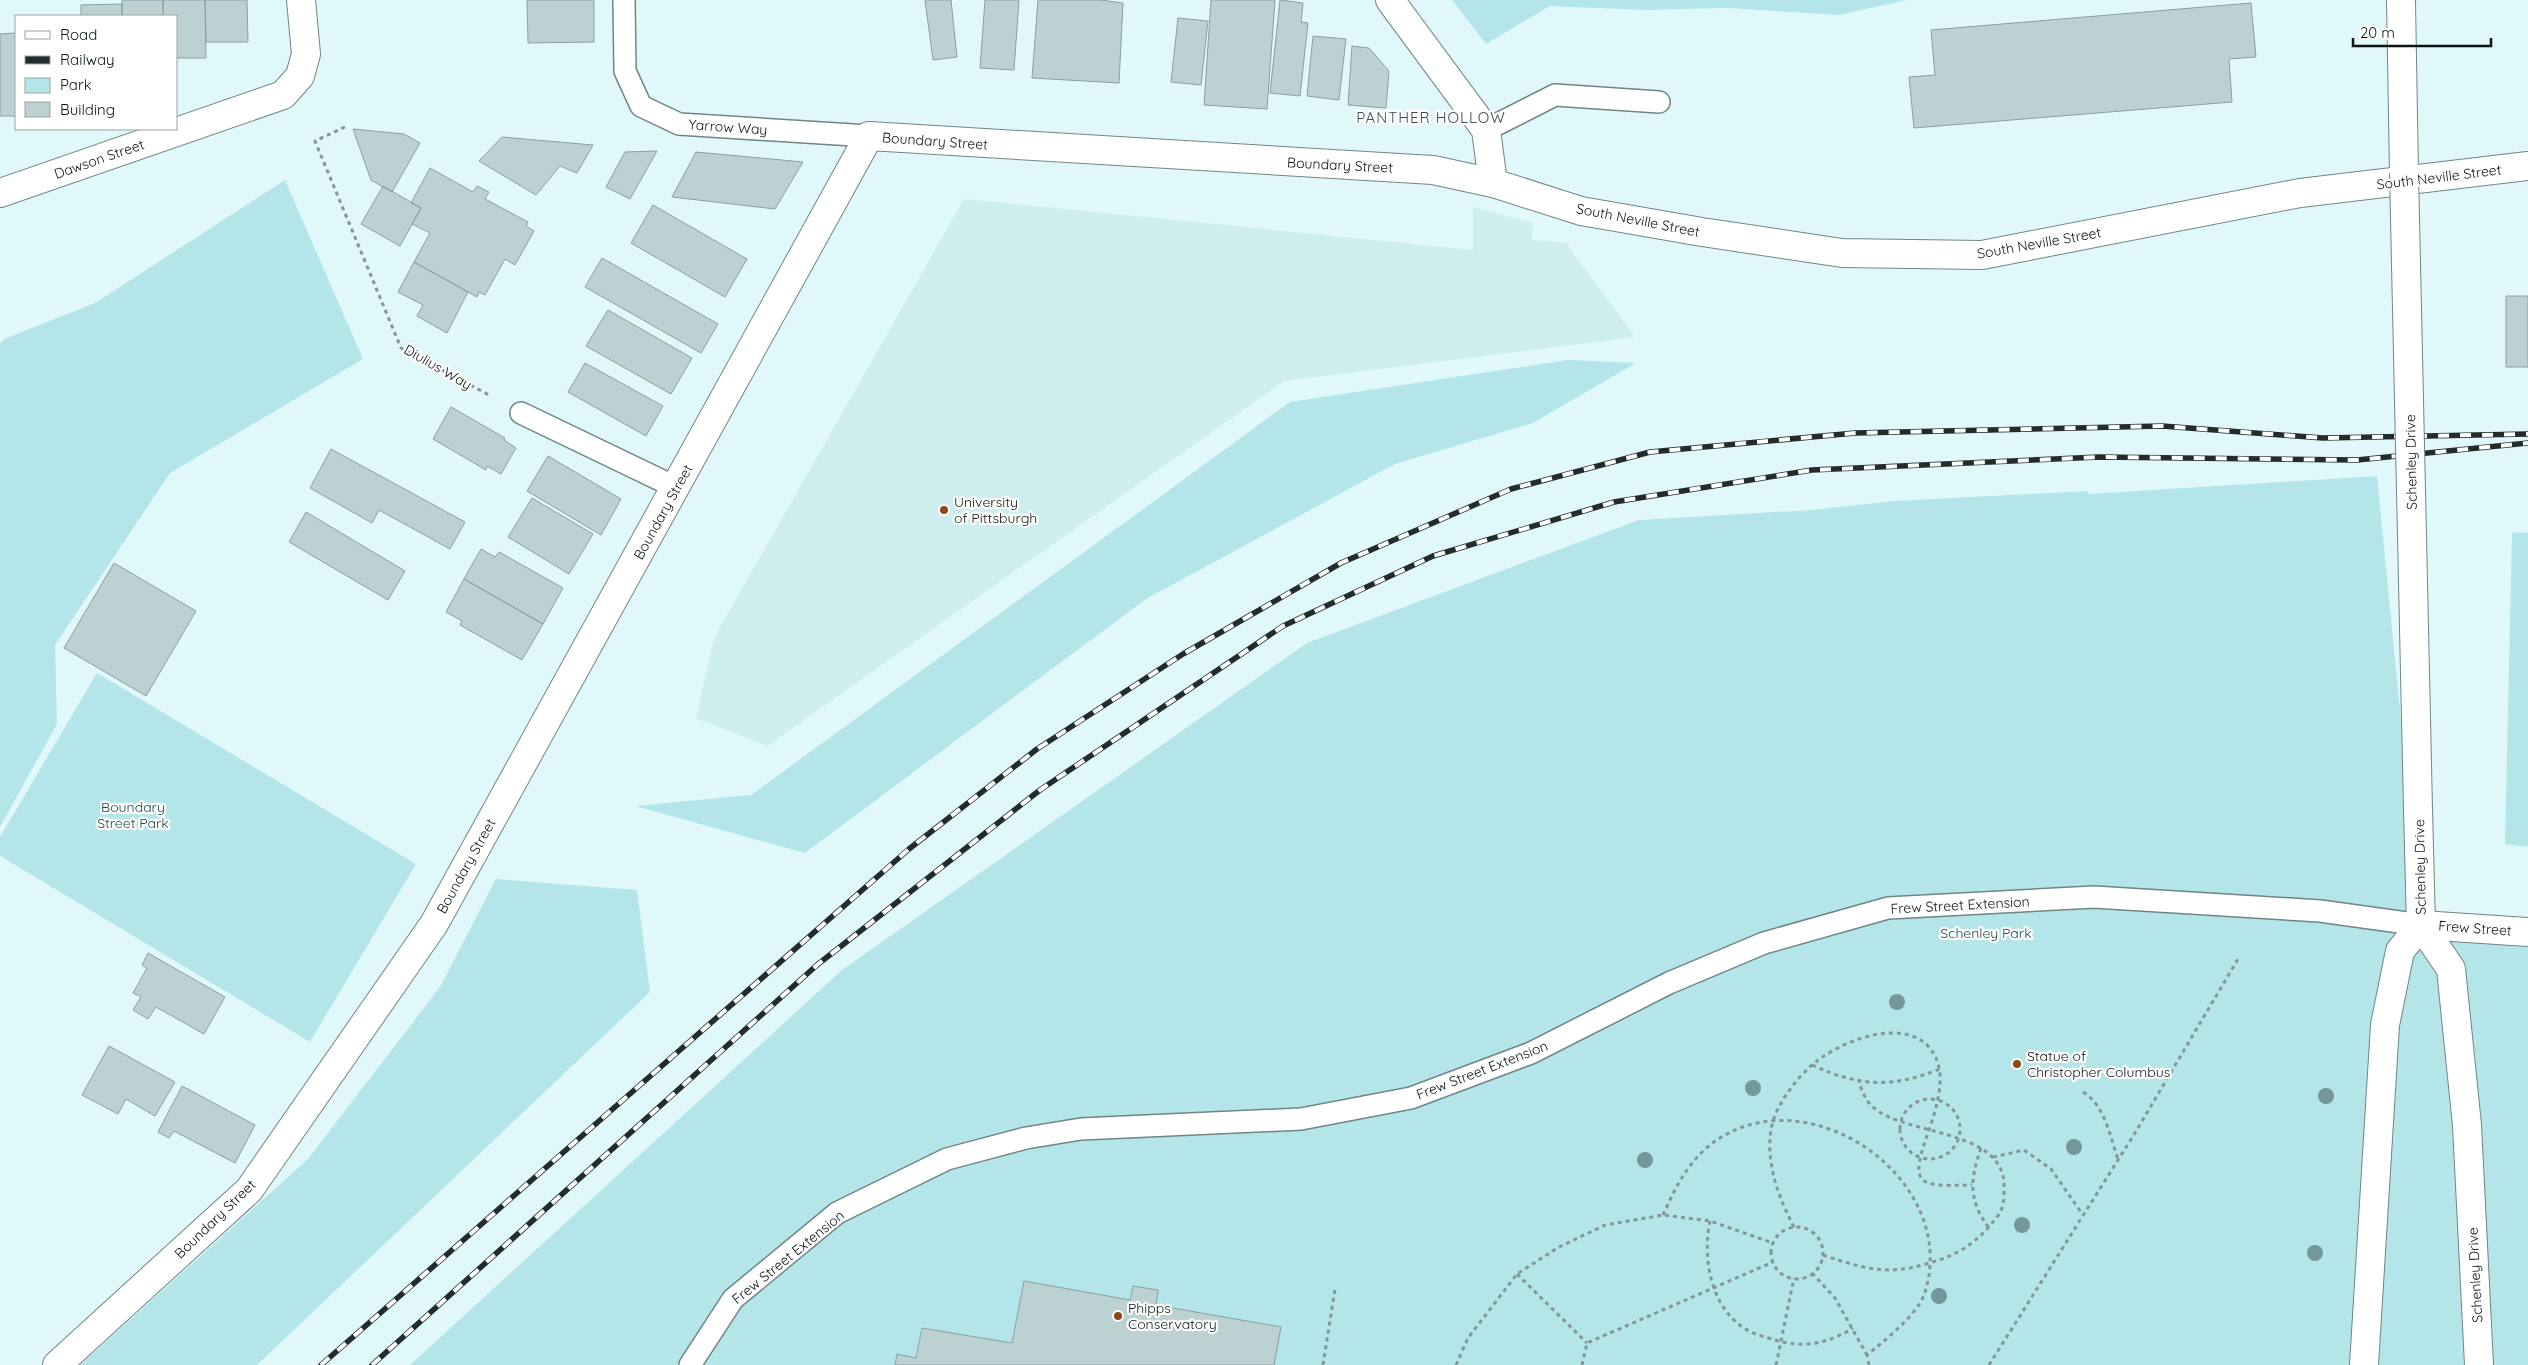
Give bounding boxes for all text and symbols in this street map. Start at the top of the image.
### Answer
legend [15,15,178,130]
scale bar [2353,15,2490,47]
text: 20 m [2360,23,2395,42]
text: Road [60,25,97,44]
text: Railway [60,50,115,69]
text: Park [60,75,92,94]
text: Building [60,100,115,119]
district label: PANTHER HOLLOW [1356,108,1506,127]
street label: Yarrow Way [688,115,768,139]
street label: Boundary Street [881,128,989,154]
street label: Dawson Street [52,135,147,183]
street label: Boundary Street [1287,153,1394,177]
street label: South Neville Street [2376,160,2503,194]
street label: South Neville Street [1575,199,1702,241]
street label: South Neville Street [1976,223,2103,263]
street label: Diulius Way [401,340,475,394]
street label: Schenley Drive [2401,414,2421,510]
street label: Boundary Street [629,461,697,563]
place label: University of Pittsburgh [954,493,1037,527]
marker: University of Pittsburgh [938,504,950,516]
park label: Boundary Street Park [97,798,169,832]
street label: Boundary Street [432,815,500,917]
street label: Schenley Drive [2410,819,2430,915]
street label: Frew Street Extension [1890,892,2030,918]
street label: Frew Street [2438,916,2512,940]
park label: Schenley Park [1940,924,2032,942]
street label: Frew Street Extension [1414,1037,1550,1103]
place label: Statue of Christopher Columbus [2027,1047,2170,1081]
marker: Statue of Christopher Columbus [2011,1058,2023,1070]
street label: Boundary Street [171,1176,260,1262]
street label: Frew Street Extension [728,1206,848,1308]
street label: Schenley Drive [2464,1227,2486,1323]
place label: Phipps Conservatory [1128,1299,1217,1333]
marker: Phipps Conservatory [1112,1310,1124,1322]

